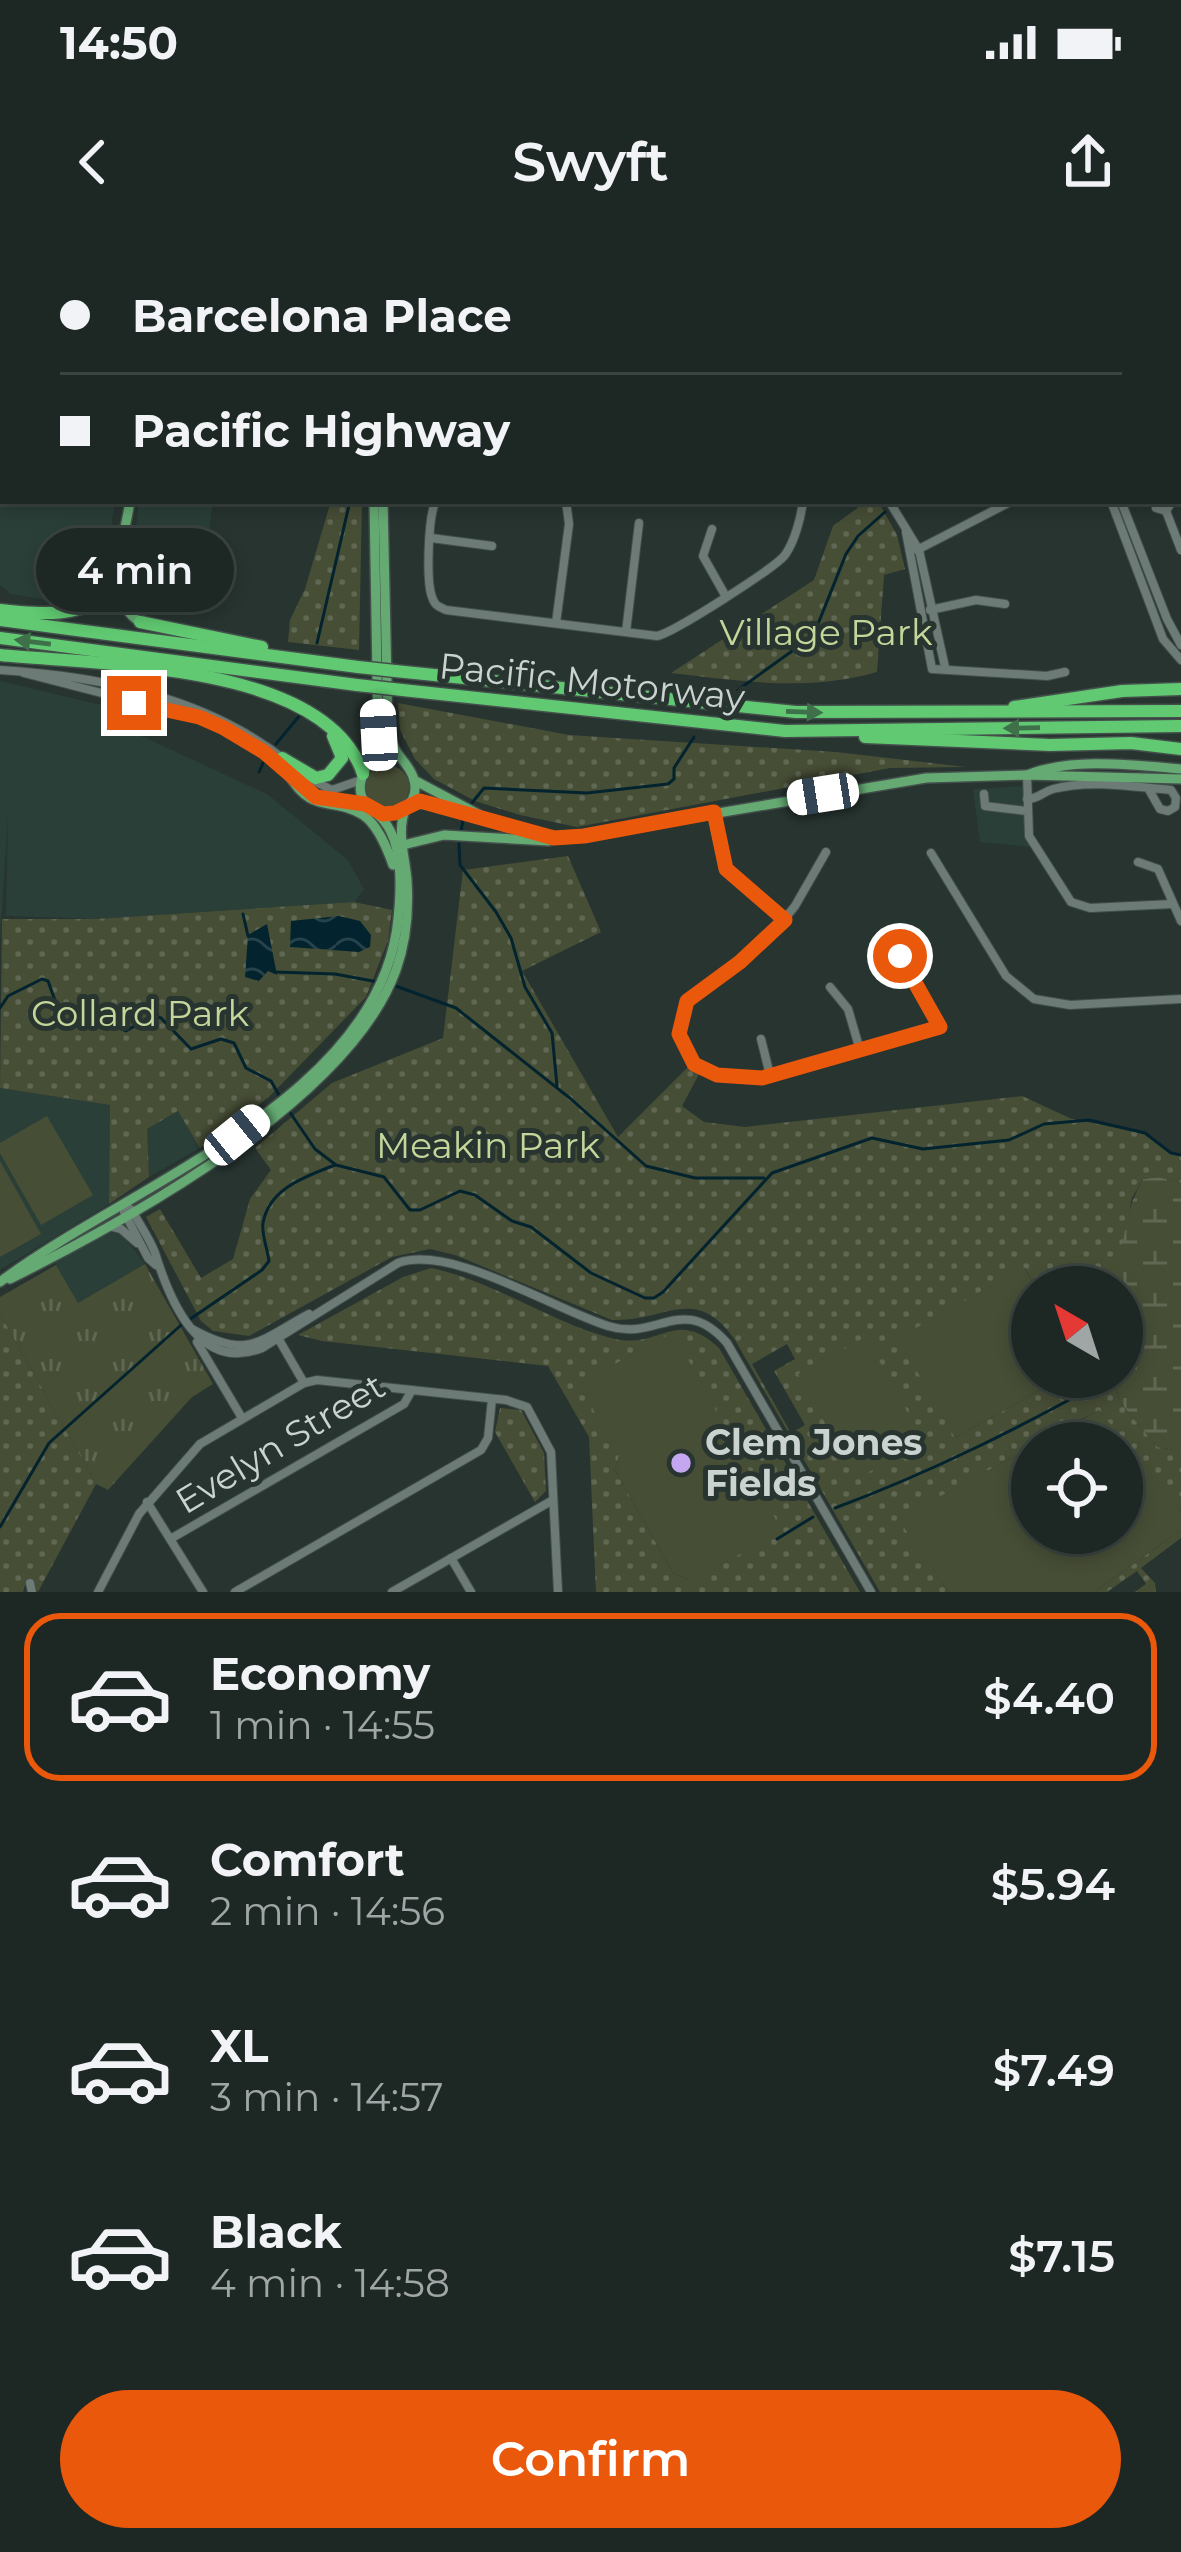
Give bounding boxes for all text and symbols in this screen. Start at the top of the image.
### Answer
text: 14:50 [60,15,178,70]
icon: back [60,129,126,195]
text: Swyft [512,129,669,195]
icon: share [1055,129,1121,195]
text: Barcelona Place [132,288,512,343]
text: Pacific Highway [132,403,510,458]
callout: 4 min [35,529,233,613]
text: 4 min [77,546,193,594]
park label: Village Park [720,610,933,654]
one-way arrow [13,633,51,652]
street label: Pacific Motorway [437,643,747,719]
route end [107,676,161,730]
car [359,698,399,772]
one-way arrow [786,702,824,721]
one-way arrow [1002,718,1040,737]
car [785,771,861,817]
route start [873,929,927,983]
park label: Collard Park [31,991,249,1035]
car [198,1098,276,1172]
park label: Meakin Park [376,1123,600,1167]
north arrow [1011,1266,1143,1398]
map controls [1011,1266,1143,1554]
street label: Evelyn Street [167,1363,393,1523]
place label: Clem Jones Fields [705,1420,922,1505]
button: locate [1011,1422,1143,1554]
marker: Clem Jones Fields [668,1450,694,1476]
icon: car [66,1643,174,1751]
text: Economy [210,1646,430,1701]
text: $4.40 [983,1670,1115,1725]
text: 1 min · 14:55 [210,1701,435,1749]
icon: car [66,1829,174,1937]
text: Comfort [210,1832,405,1887]
text: $5.94 [991,1856,1115,1911]
text: 2 min · 14:56 [210,1887,445,1935]
icon: car [66,2015,174,2123]
text: XL [210,2018,268,2073]
text: $7.49 [993,2042,1115,2097]
text: 3 min · 14:57 [210,2073,444,2121]
icon: car [66,2201,174,2309]
text: Black [210,2204,342,2259]
text: $7.15 [1008,2228,1115,2283]
text: 4 min · 14:58 [210,2259,450,2307]
button: Confirm [60,2390,1121,2528]

